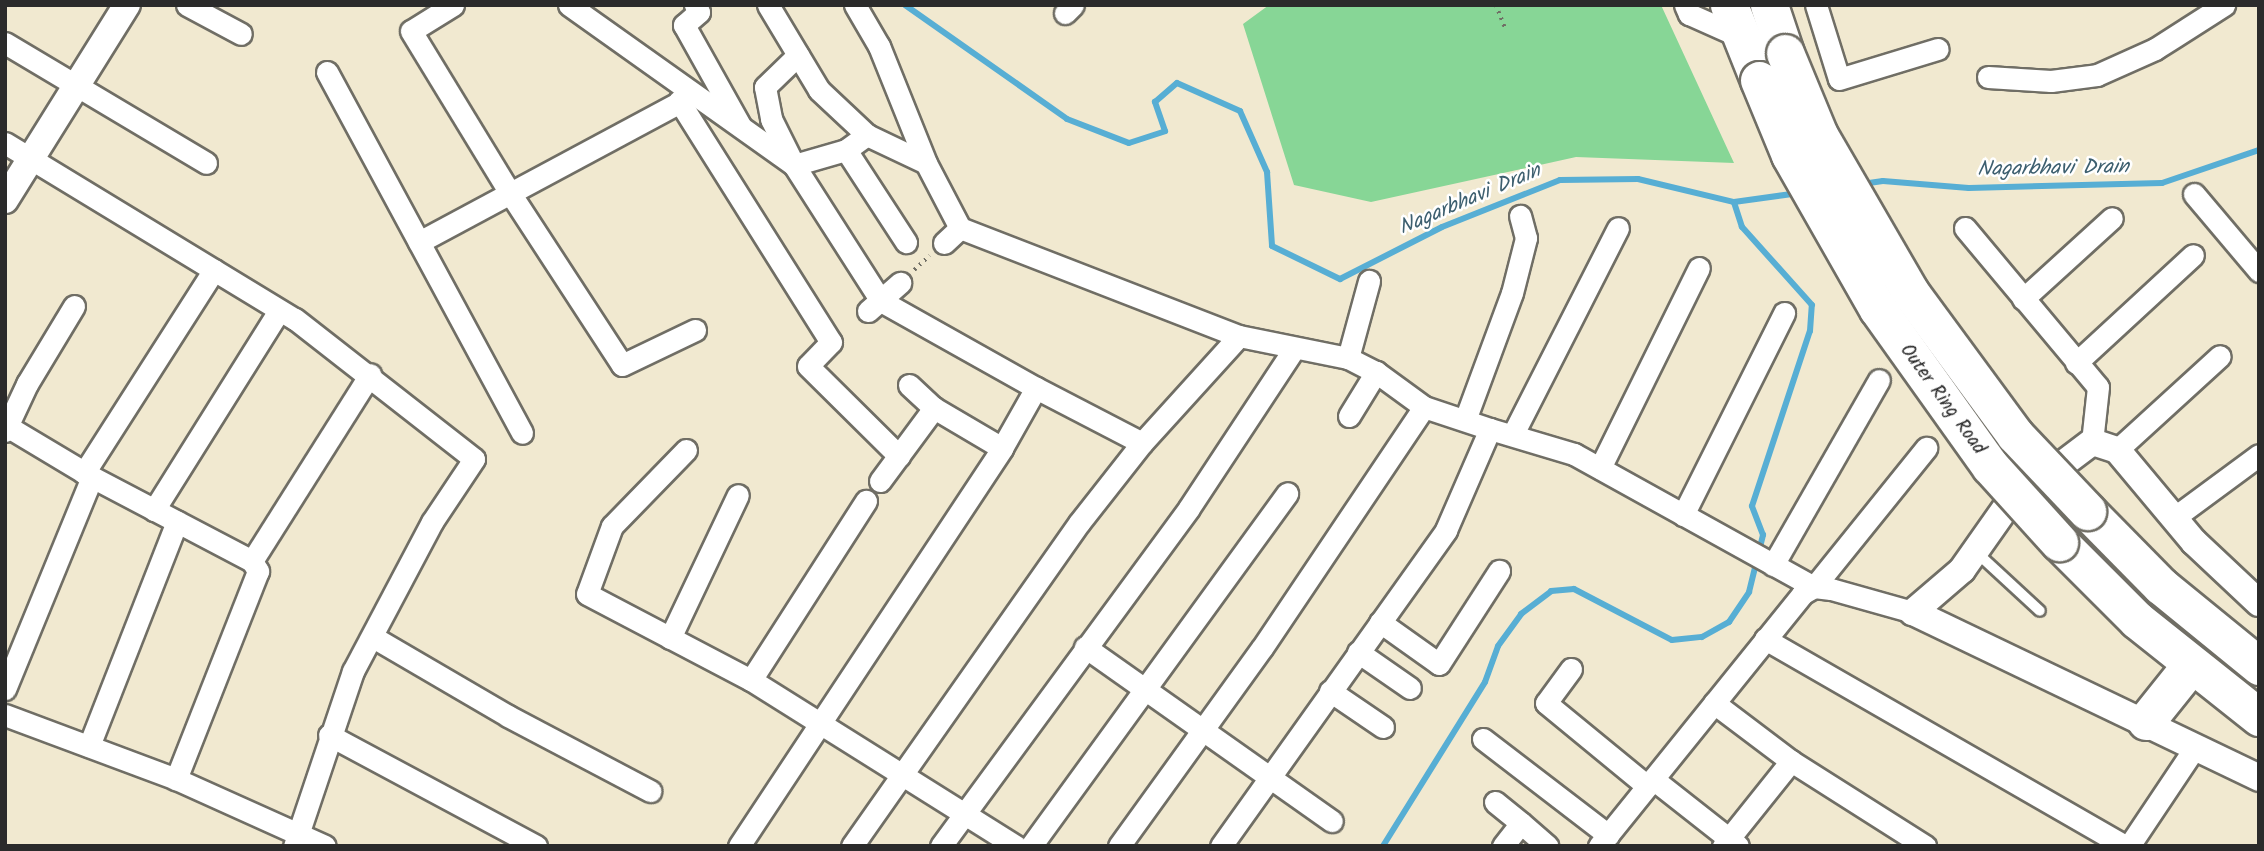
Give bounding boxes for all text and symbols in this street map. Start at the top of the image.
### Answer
water label: Nagarbhavi Drain [1977,155,2129,183]
water label: Nagarbhavi Drain [1395,159,1545,241]
street label: Outer Ring Road [1894,340,1990,460]

